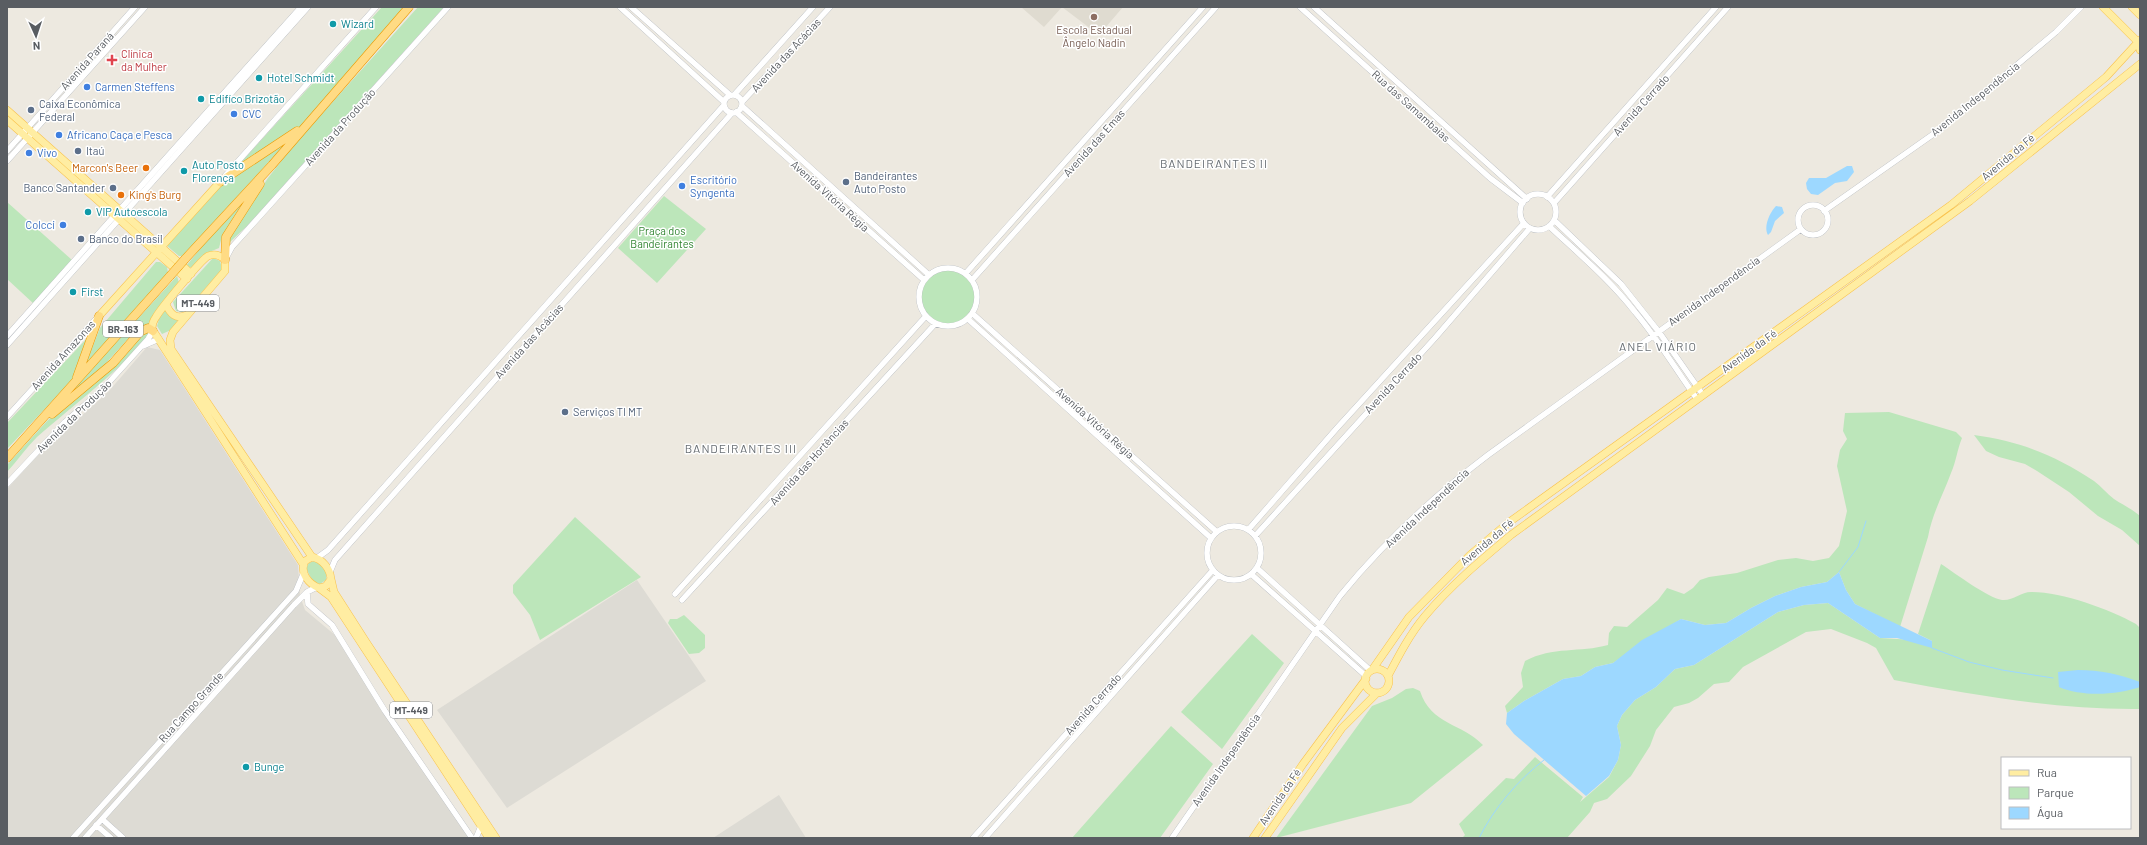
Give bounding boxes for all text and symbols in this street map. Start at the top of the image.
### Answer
marker: Escola Estadual Ângelo Nadin [1089,12,1099,22]
street label: Avenida das Acácias [748,15,823,94]
north arrow [16,16,56,56]
place label: Wizard [341,17,374,30]
marker: Wizard [328,19,338,29]
place label: Escola Estadual Ângelo Nadin [1056,23,1132,49]
street label: Avenida Paraná [57,29,116,92]
text: N [33,40,41,53]
place label: Clínica da Mulher [121,47,167,73]
marker: Clínica da Mulher [106,54,118,66]
street label: Avenida Independência [1928,59,2022,138]
street label: Rua das Samambaias [1370,67,1453,144]
place label: Hotel Schmidt [267,71,335,84]
street label: Avenida Cerrado [1610,71,1672,138]
marker: Hotel Schmidt [254,73,264,83]
place label: Carmen Steffens [95,80,175,93]
marker: Carmen Steffens [82,82,92,92]
street label: Avenida da Produção [302,85,378,168]
place label: Edifíco Brizotão [209,92,285,105]
marker: Edifíco Brizotão [196,94,206,104]
place label: Caixa Econômica Federal [39,97,120,123]
marker: Caixa Econômica Federal [26,105,36,115]
place label: CVC [242,107,262,120]
street label: Avenida das Emas [1060,107,1127,179]
marker: CVC [229,109,239,119]
place label: Africano Caça e Pesca [67,128,172,141]
marker: Africano Caça e Pesca [54,130,64,140]
street label: Avenida da Fé [1978,131,2037,183]
place label: Itaú [86,144,104,157]
place label: Vivo [37,146,57,159]
marker: Itaú [73,146,83,156]
marker: Vivo [24,148,34,158]
district label: BANDEIRANTES II [1160,156,1268,170]
street label: Avenida Vitória Régia [789,157,872,234]
place label: Auto Posto Florença [192,158,244,184]
place label: Marcon's Beer [72,161,138,174]
marker: Marcon's Beer [141,163,151,173]
marker: Auto Posto Florença [179,166,189,176]
place label: Bandeirantes Auto Posto [854,169,917,195]
place label: Escritório Syngenta [690,173,737,199]
marker: Bandeirantes Auto Posto [841,177,851,187]
place label: Banco Santander [24,181,105,194]
marker: Escritório Syngenta [677,181,687,191]
marker: Banco Santander [108,183,118,193]
place label: King's Burg [129,188,181,201]
marker: King's Burg [116,190,126,200]
place label: VIP Autoescola [96,205,167,218]
marker: VIP Autoescola [83,207,93,217]
place label: Colcci [26,218,55,231]
marker: Colcci [58,220,68,230]
park label: Praça dos Bandeirantes [630,224,694,250]
place label: Banco do Brasil [89,232,163,245]
marker: Banco do Brasil [76,234,86,244]
street label: Avenida Independência [1665,253,1762,328]
place label: First [81,285,103,298]
marker: First [68,287,78,297]
road number: MT-449 [177,295,219,311]
street label: Avenida das Acácias [492,301,566,381]
street label: Avenida Amazonas [28,317,97,392]
road number: BR-163 [103,321,143,337]
street label: Avenida da Fé [1718,326,1779,375]
district label: ANEL VIÁRIO [1619,339,1697,353]
street label: Avenida Cerrado [1361,350,1424,416]
street label: Avenida da Produção [33,376,114,455]
street label: Avenida Vitória Régia [1054,384,1137,461]
place label: Serviços TI MT [573,405,642,418]
marker: Serviços TI MT [560,407,570,417]
street label: Avenida das Hortências [767,416,851,507]
district label: BANDEIRANTES III [685,441,797,455]
street label: Avenida Independência [1382,465,1471,550]
street label: Avenida da Fé [1457,516,1516,568]
street label: Rua Campo Grande [156,669,226,744]
street label: Avenida Cerrado [1062,670,1124,737]
road number: MT-449 [390,702,432,718]
street label: Avenida Independência [1189,711,1262,808]
legend [2001,757,2131,829]
place label: Bunge [254,760,284,773]
marker: Bunge [241,762,251,772]
text: Rua [2037,765,2057,779]
street label: Avenida da Fé [1256,766,1303,827]
text: Parque [2037,785,2074,799]
text: Água [2037,805,2063,819]

